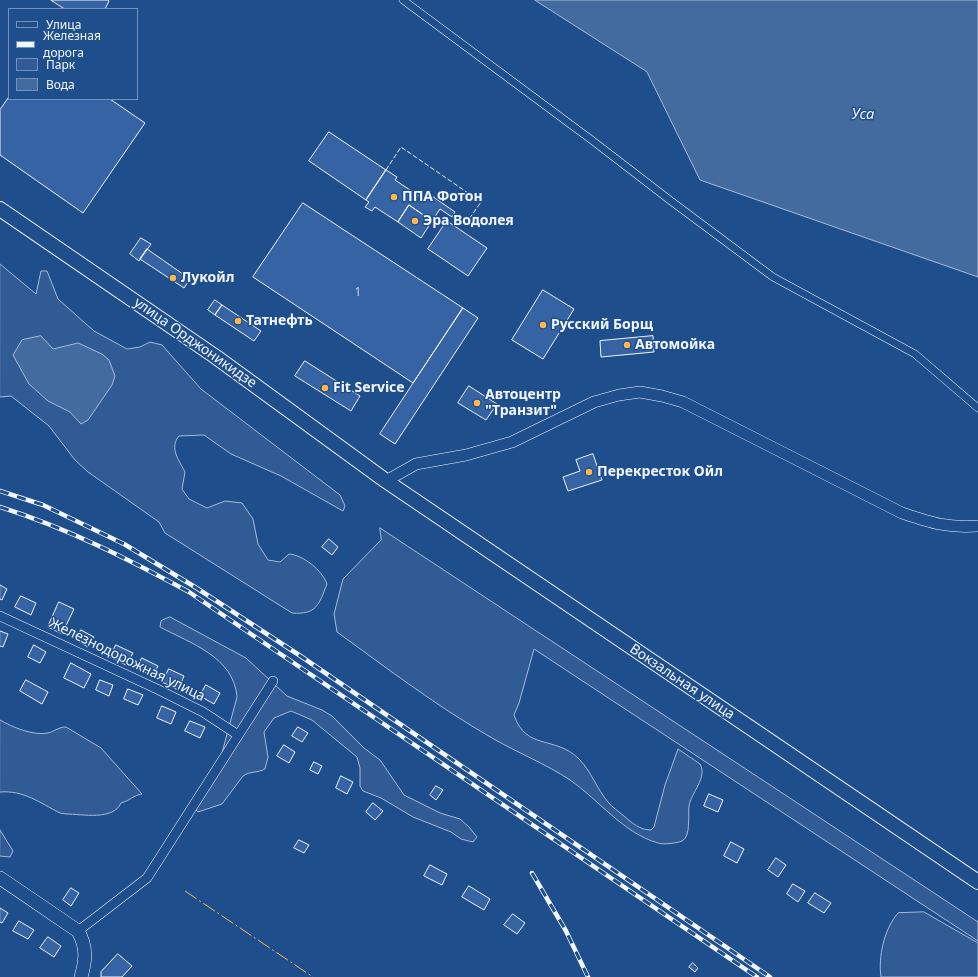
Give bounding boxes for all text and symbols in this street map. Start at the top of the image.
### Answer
legend [8,8,138,100]
text: Улица [46,16,81,33]
text: Железная дорога [43,27,101,61]
text: Парк [46,56,75,73]
text: Вода [46,76,75,93]
water label: Уса [851,106,875,124]
place label: ППА Фотон [402,189,483,205]
marker: ППА Фотон [389,192,399,202]
place label: Эра Водолея [423,213,514,229]
marker: Эра Водолея [410,216,420,226]
place label: Лукойл [181,270,234,286]
marker: Лукойл [168,273,178,283]
house number: 1 [355,286,361,300]
street label: улица Орджоникидзе [130,294,260,392]
place label: Татнефть [246,313,313,329]
marker: Татнефть [233,316,243,326]
place label: Русский Борщ [551,317,653,333]
marker: Русский Борщ [538,320,548,330]
place label: Автомойка [635,337,715,353]
marker: Автомойка [622,340,632,350]
place label: Fit Service [333,380,405,396]
marker: Fit Service [320,383,330,393]
place label: Автоцентр "Транзит" [485,387,561,420]
marker: Автоцентр "Транзит" [472,398,482,408]
place label: Перекресток Ойл [597,464,723,480]
marker: Перекресток Ойл [584,467,594,477]
street label: Железнодорожная улица [46,615,208,705]
street label: Вокзальная улица [626,641,738,723]

